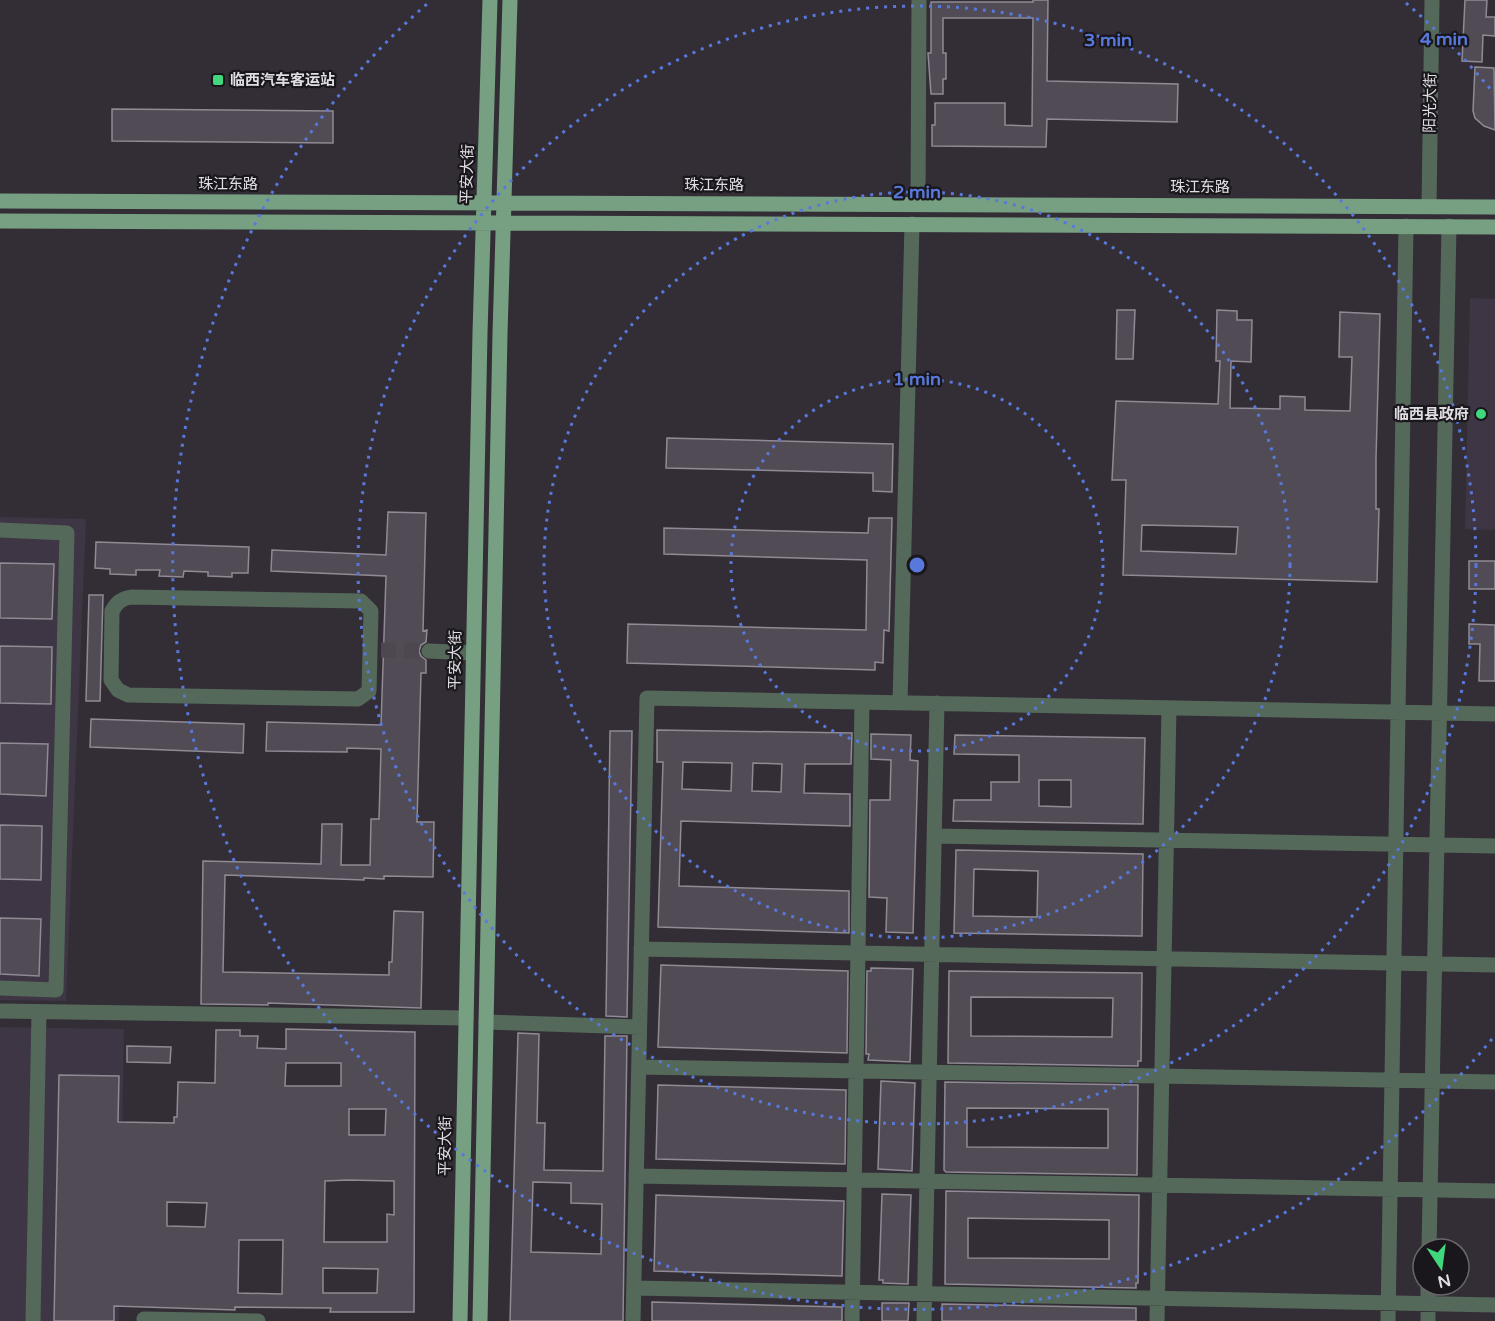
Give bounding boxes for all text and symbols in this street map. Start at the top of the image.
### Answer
text: 4 min [1420,28,1468,50]
text: 3 min [1084,29,1132,51]
place label: 临西汽车客运站 [230,71,335,89]
marker: 临西汽车客运站 [211,73,225,87]
street label: 阳光大街 [1420,73,1440,133]
street label: 平安大街 [457,144,477,204]
street label: 珠江东路 [198,175,258,193]
street label: 珠江东路 [684,176,744,194]
street label: 珠江东路 [1170,178,1230,196]
text: 2 min [893,181,941,203]
text: 1 min [893,368,941,390]
place label: 临西县政府 [1394,405,1469,423]
marker: 临西县政府 [1474,407,1488,421]
centre of rings [907,555,927,575]
street label: 平安大街 [445,630,465,690]
street label: 平安大街 [435,1116,455,1176]
north arrow [1411,1237,1471,1297]
text: N [1436,1269,1453,1292]

